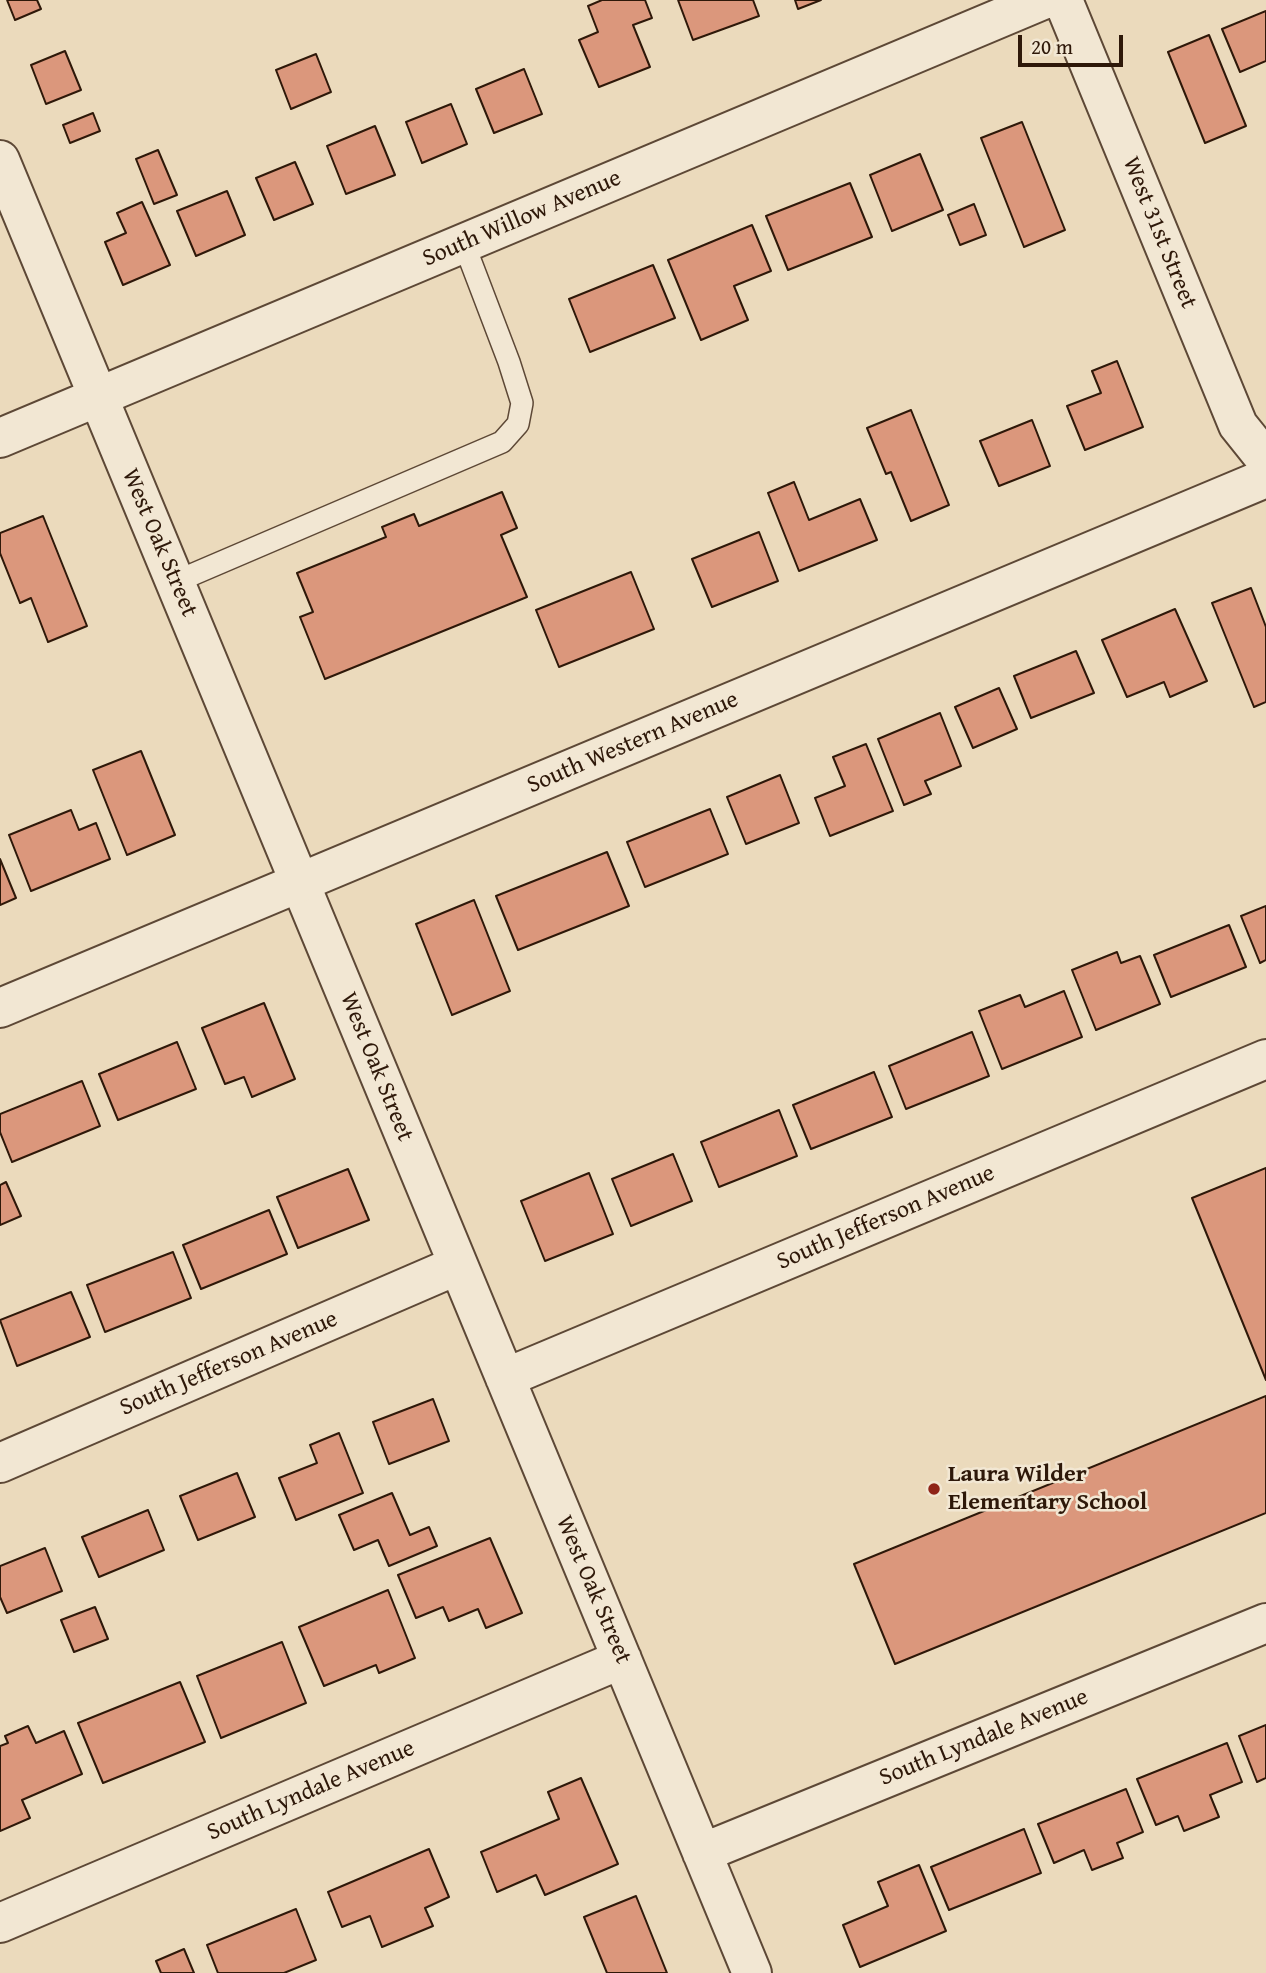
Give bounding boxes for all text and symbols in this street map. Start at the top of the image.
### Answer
scale bar [1021,21,1126,65]
text: 20 m [1031,31,1073,62]
street label: West 31st Street [1115,153,1203,313]
street label: South Willow Avenue [418,164,626,274]
street label: West Oak Street [115,465,203,621]
street label: South Western Avenue [523,685,743,801]
street label: West Oak Street [333,988,419,1146]
street label: South Jefferson Avenue [773,1159,999,1277]
street label: South Jefferson Avenue [116,1305,342,1423]
place label: Laura Wilder Elementary School [948,1461,1147,1517]
marker: Laura Wilder Elementary School [926,1481,942,1497]
street label: West Oak Street [549,1512,637,1668]
street label: South Lyndale Avenue [875,1683,1093,1793]
street label: South Lyndale Avenue [203,1734,419,1848]

